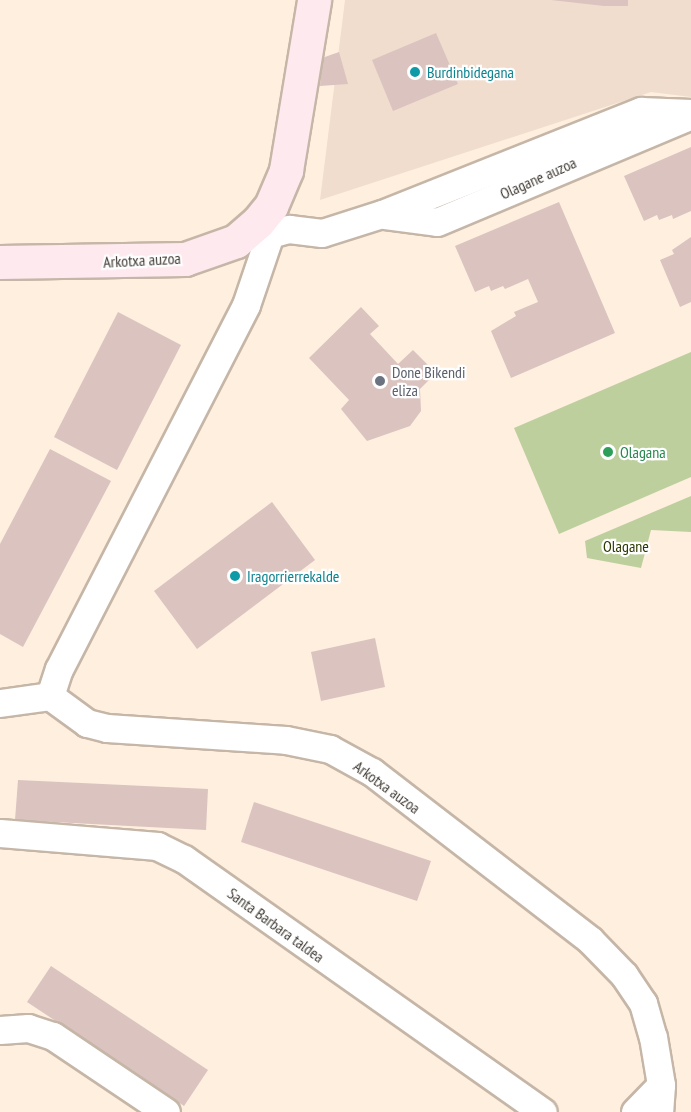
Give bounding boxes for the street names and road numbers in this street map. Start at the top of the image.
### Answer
street label: Olagane auzoa [497,153,579,203]
street label: Arkotxa auzoa [103,248,181,272]
street label: Arkotxa auzoa [350,756,424,818]
street label: Santa Barbara taldea [224,884,328,966]

